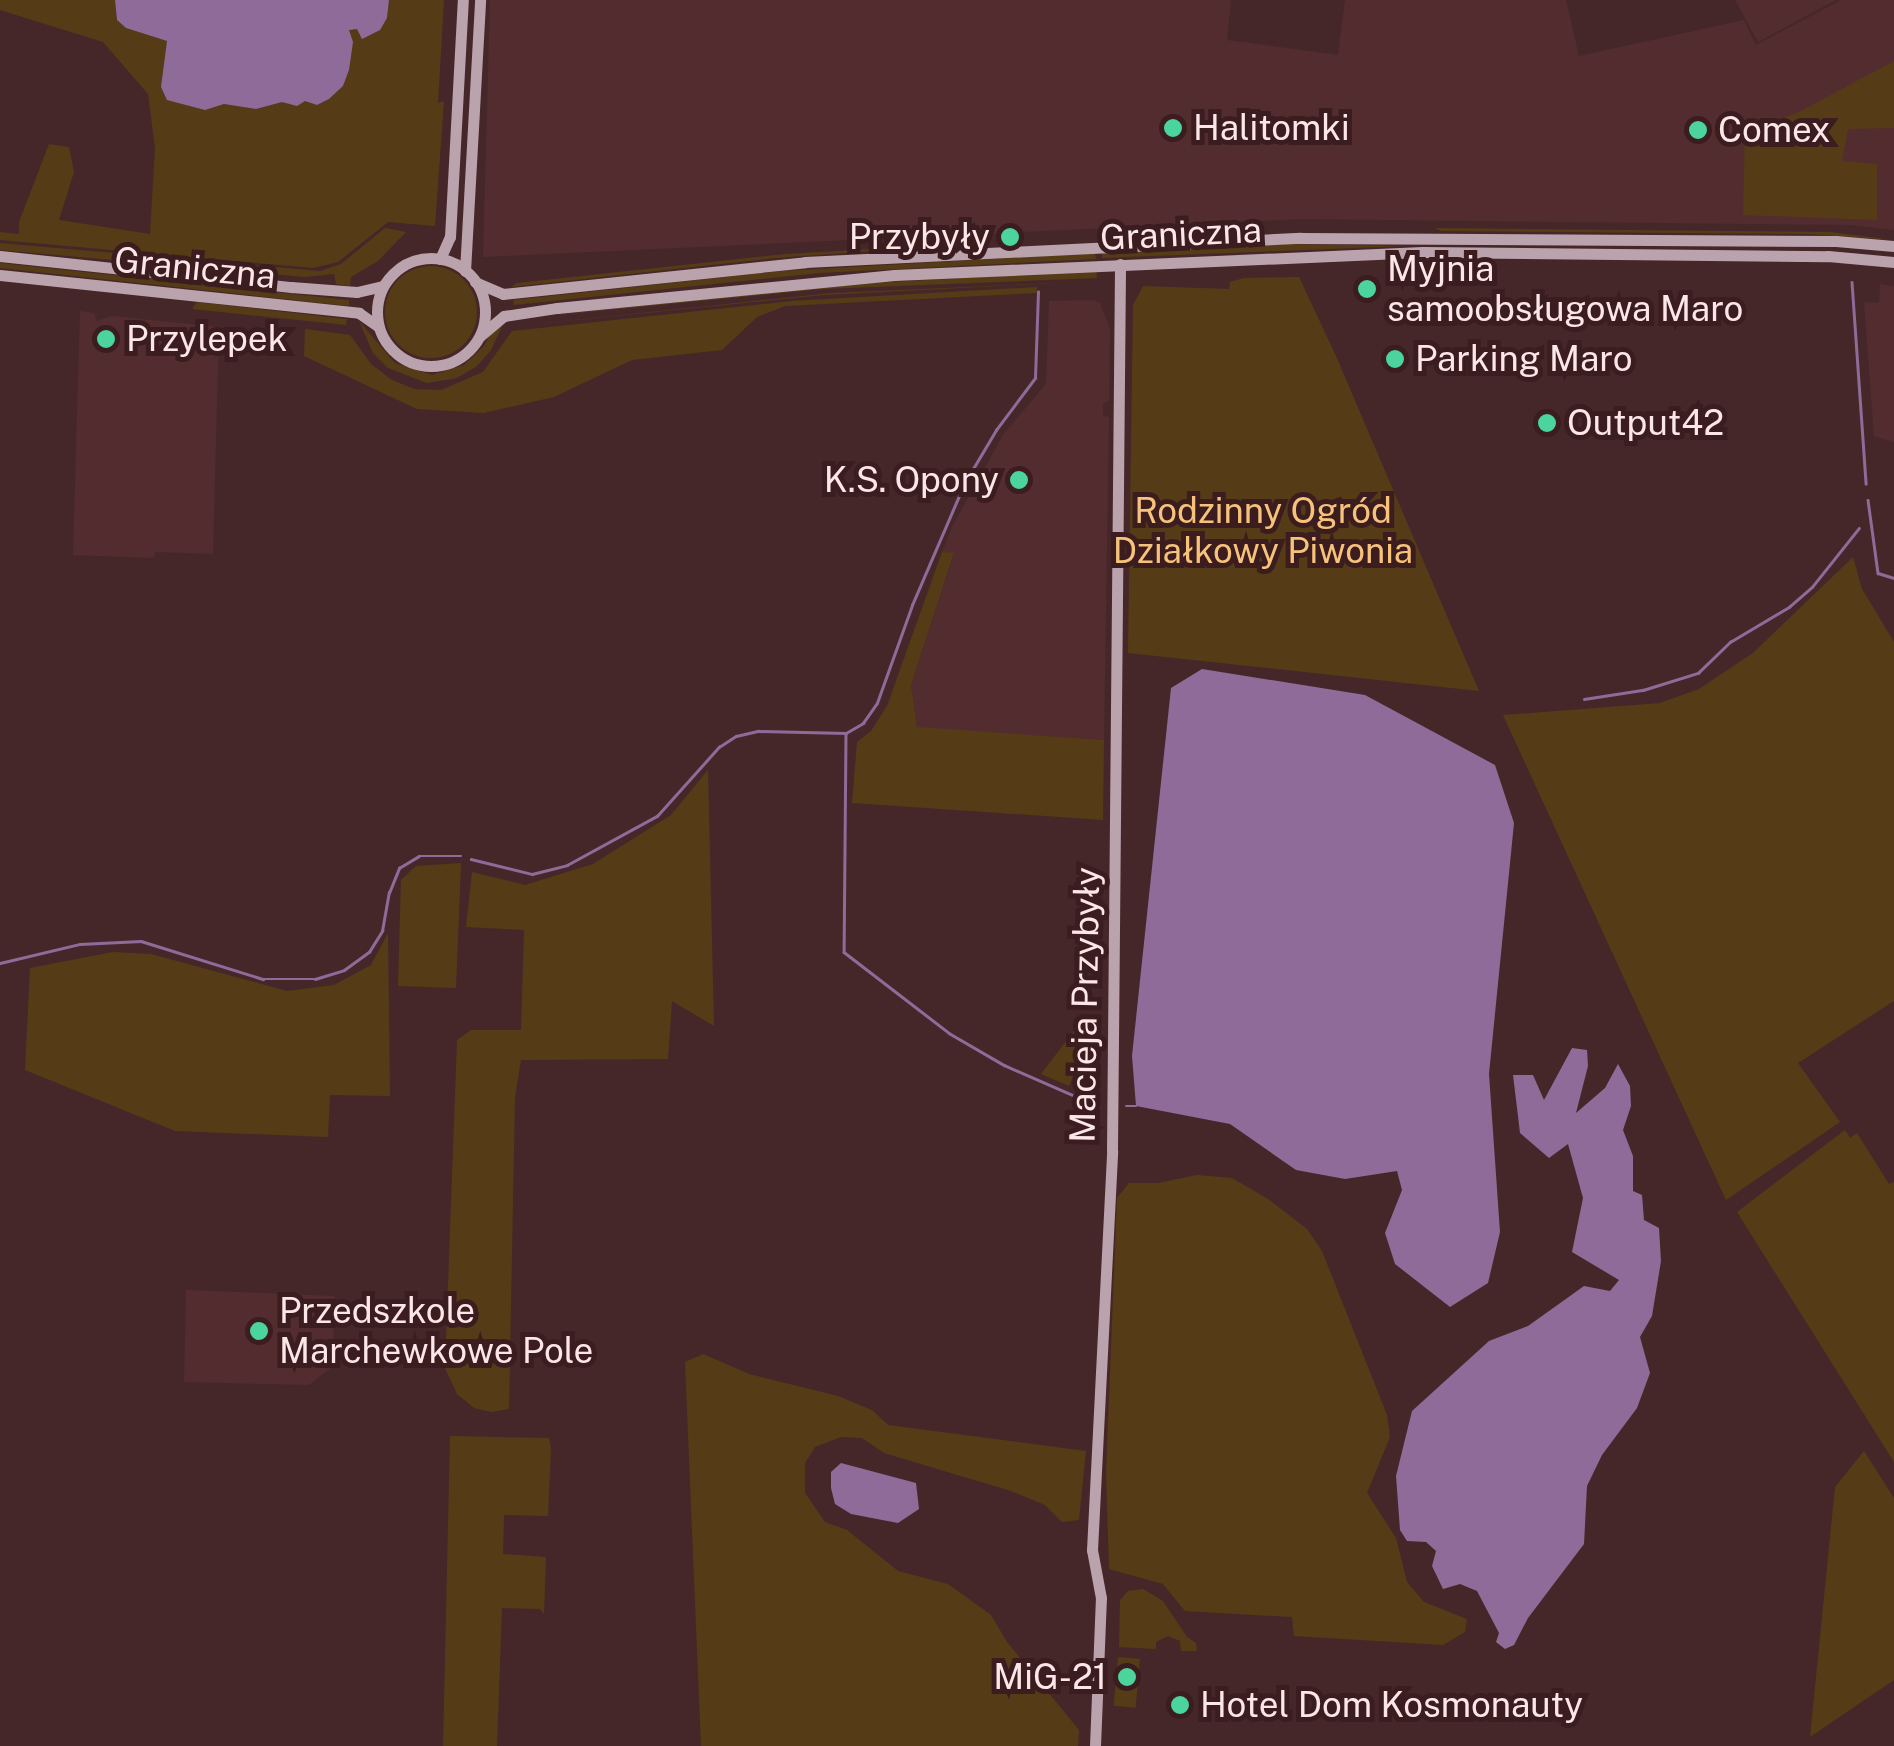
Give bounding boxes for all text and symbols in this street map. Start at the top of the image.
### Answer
place label: Halitomki [1193,107,1350,149]
place label: Comex [1718,109,1830,151]
marker: Halitomki [1162,117,1184,139]
marker: Comex [1687,119,1709,141]
street label: Graniczna [1099,209,1263,259]
place label: Przybyły [849,216,990,258]
marker: Przybyły [999,226,1021,248]
street label: Graniczna [112,239,278,297]
place label: Myjnia samoobsługowa Maro [1387,248,1743,330]
marker: Myjnia samoobsługowa Maro [1356,278,1378,300]
place label: Przylepek [126,318,287,360]
marker: Przylepek [95,328,117,350]
place label: Parking Maro [1415,338,1632,380]
marker: Parking Maro [1384,348,1406,370]
place label: Output42 [1567,402,1724,444]
marker: Output42 [1536,412,1558,434]
place label: K.S. Opony [824,459,999,501]
marker: K.S. Opony [1008,469,1030,491]
park label: Rodzinny Ogród Działkowy Piwonia [1113,490,1413,572]
street label: Macieja Przybyły [1062,867,1108,1143]
place label: Przedszkole Marchewkowe Pole [279,1290,593,1372]
marker: Przedszkole Marchewkowe Pole [248,1320,270,1342]
place label: MiG-21 [993,1656,1107,1698]
marker: MiG-21 [1116,1666,1138,1688]
place label: Hotel Dom Kosmonauty [1200,1684,1583,1726]
marker: Hotel Dom Kosmonauty [1169,1694,1191,1716]

